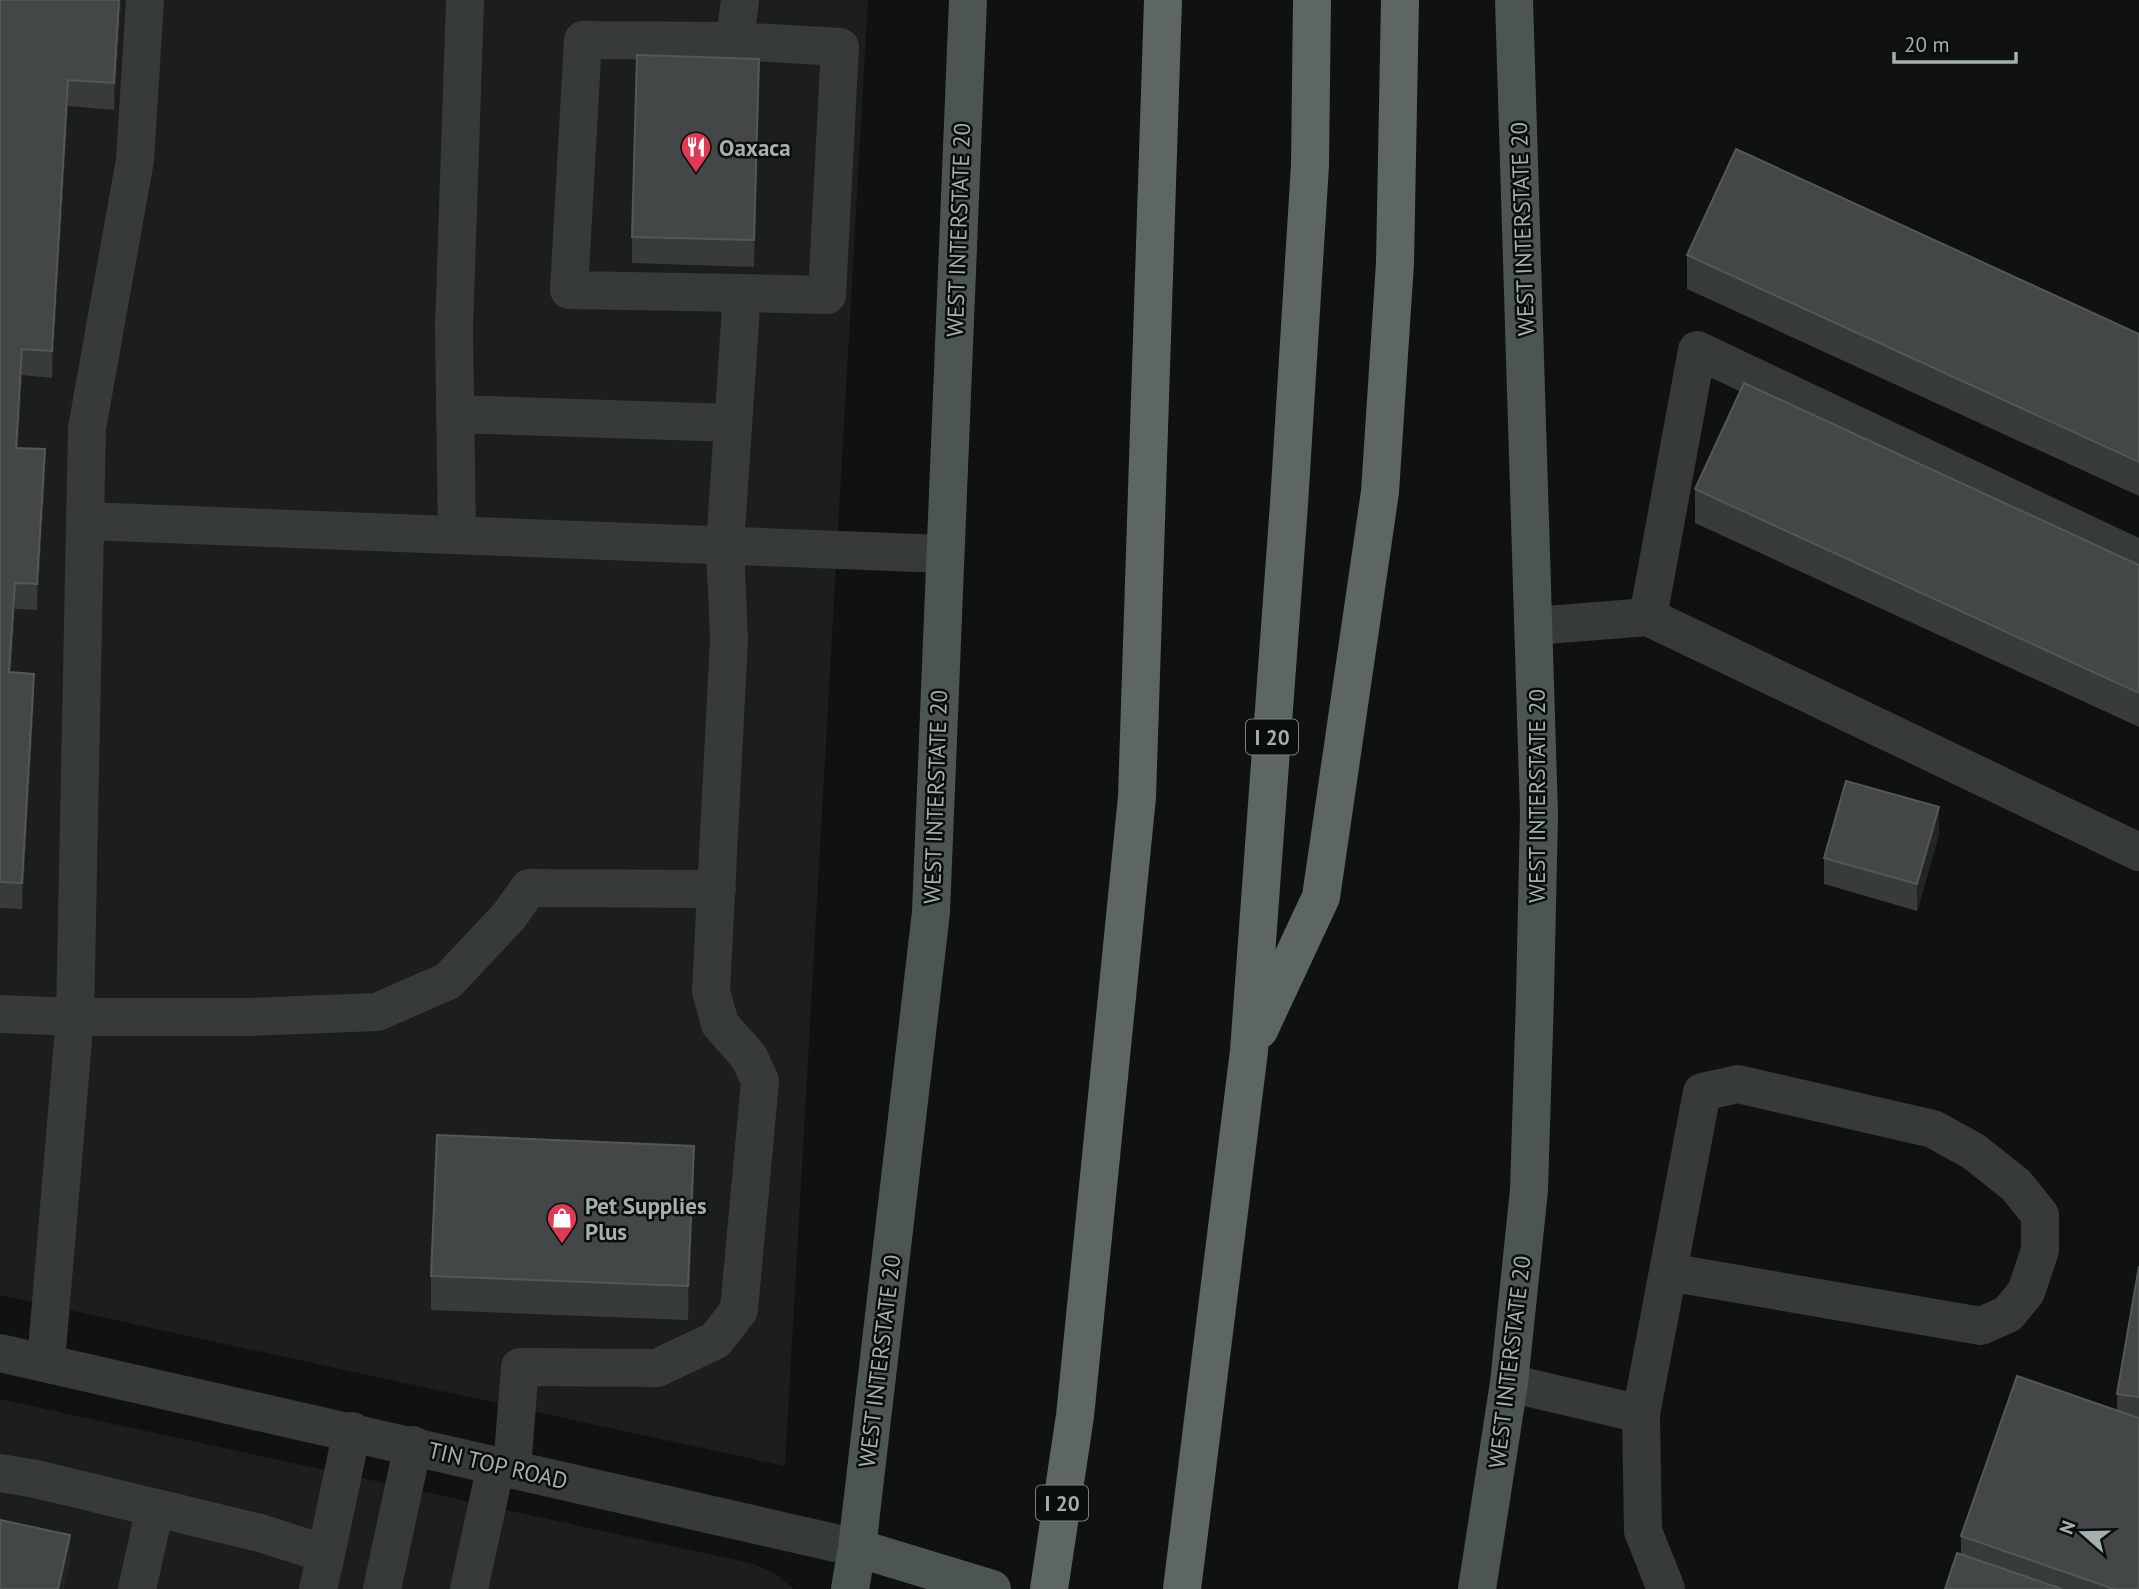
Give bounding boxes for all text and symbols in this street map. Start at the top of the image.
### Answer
scale bar [1894,21,2016,65]
text: 20 m [1904,31,1950,58]
street label: WEST INTERSTATE 20 [1504,121,1540,337]
street label: WEST INTERSTATE 20 [940,122,976,338]
restaurant icon: Oaxaca [679,130,713,174]
place label: Oaxaca [719,133,791,162]
street label: WEST INTERSTATE 20 [917,689,953,905]
street label: WEST INTERSTATE 20 [1522,689,1551,903]
road number: I 20 [1246,720,1298,754]
place label: Pet Supplies Plus [585,1191,707,1246]
shop icon: Pet Supplies Plus [545,1201,579,1245]
street label: WEST INTERSTATE 20 [852,1253,906,1469]
street label: WEST INTERSTATE 20 [1482,1254,1536,1470]
street label: TIN TOP ROAD [425,1435,571,1495]
road number: I 20 [1036,1486,1088,1520]
north arrow [2048,1498,2118,1568]
text: N [2054,1517,2080,1537]

